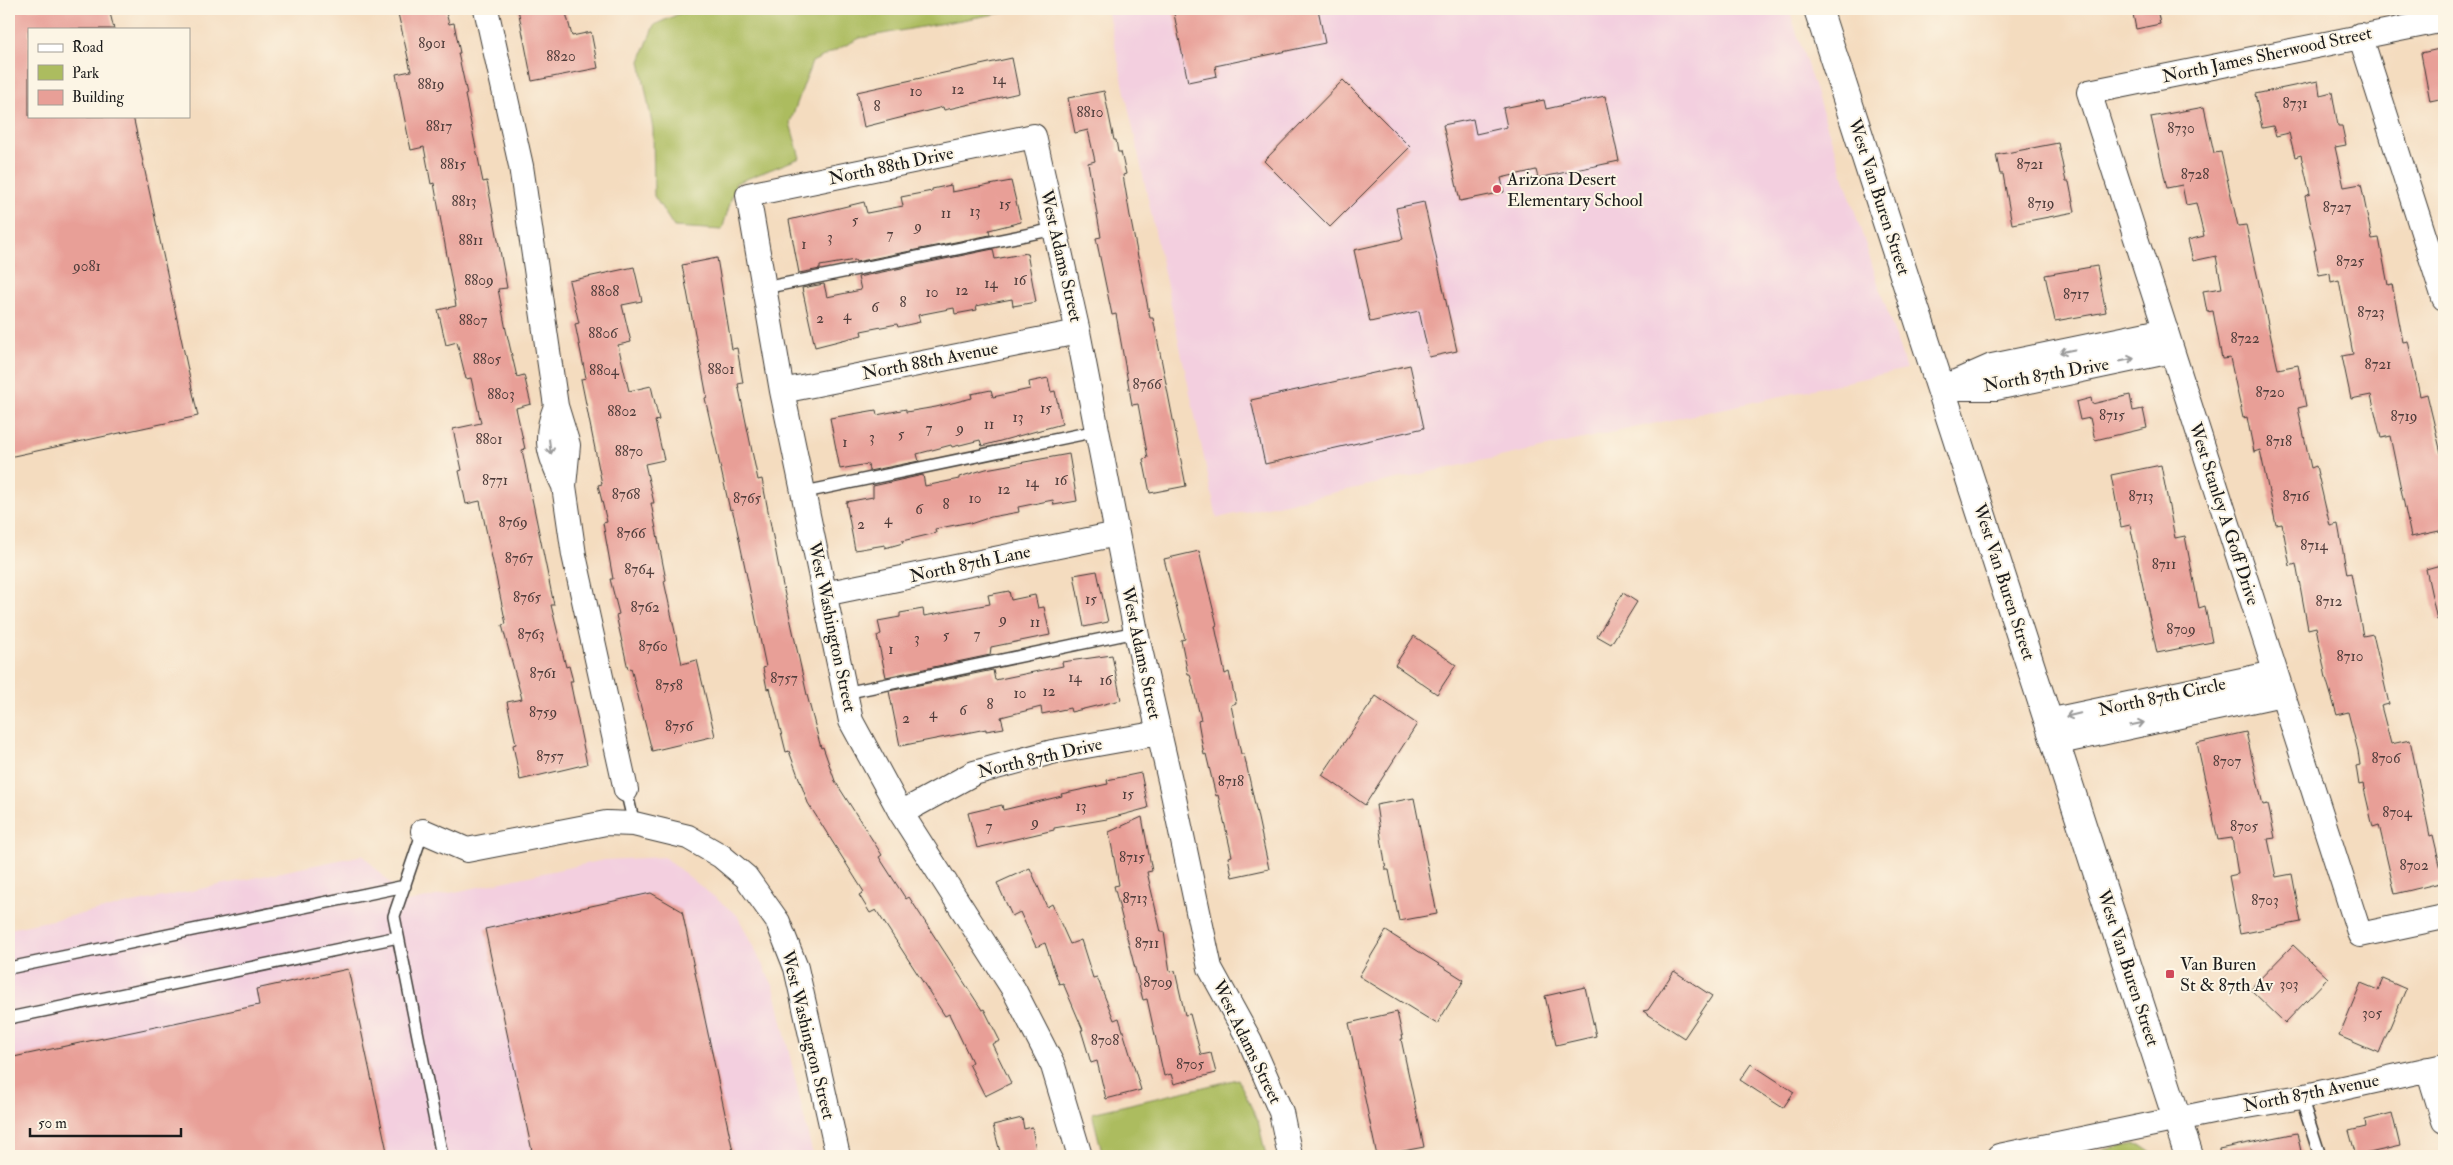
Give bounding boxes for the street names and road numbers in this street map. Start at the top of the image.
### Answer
street label: North James Sherwood Street [2160,21,2374,88]
street label: West Van Buren Street [1842,115,1915,278]
street label: North 88th Drive [826,141,956,190]
street label: West Adams Street [1034,187,1087,325]
street label: North 88th Avenue [860,336,1000,385]
street label: North 87th Drive [1981,353,2111,397]
street label: West Stanley A Goff Drive [2183,419,2265,609]
street label: West Van Buren Street [1967,500,2040,663]
street label: West Washington Street [803,539,861,714]
street label: North 87th Lane [907,540,1033,588]
street label: West Adams Street [1116,584,1166,722]
street label: North 87th Circle [2096,672,2228,722]
street label: North 87th Drive [975,732,1105,784]
street label: West Van Buren Street [2091,886,2164,1049]
street label: West Washington Street [776,947,840,1122]
street label: West Adams Street [1207,975,1287,1108]
street label: North 87th Avenue [2241,1068,2381,1117]

